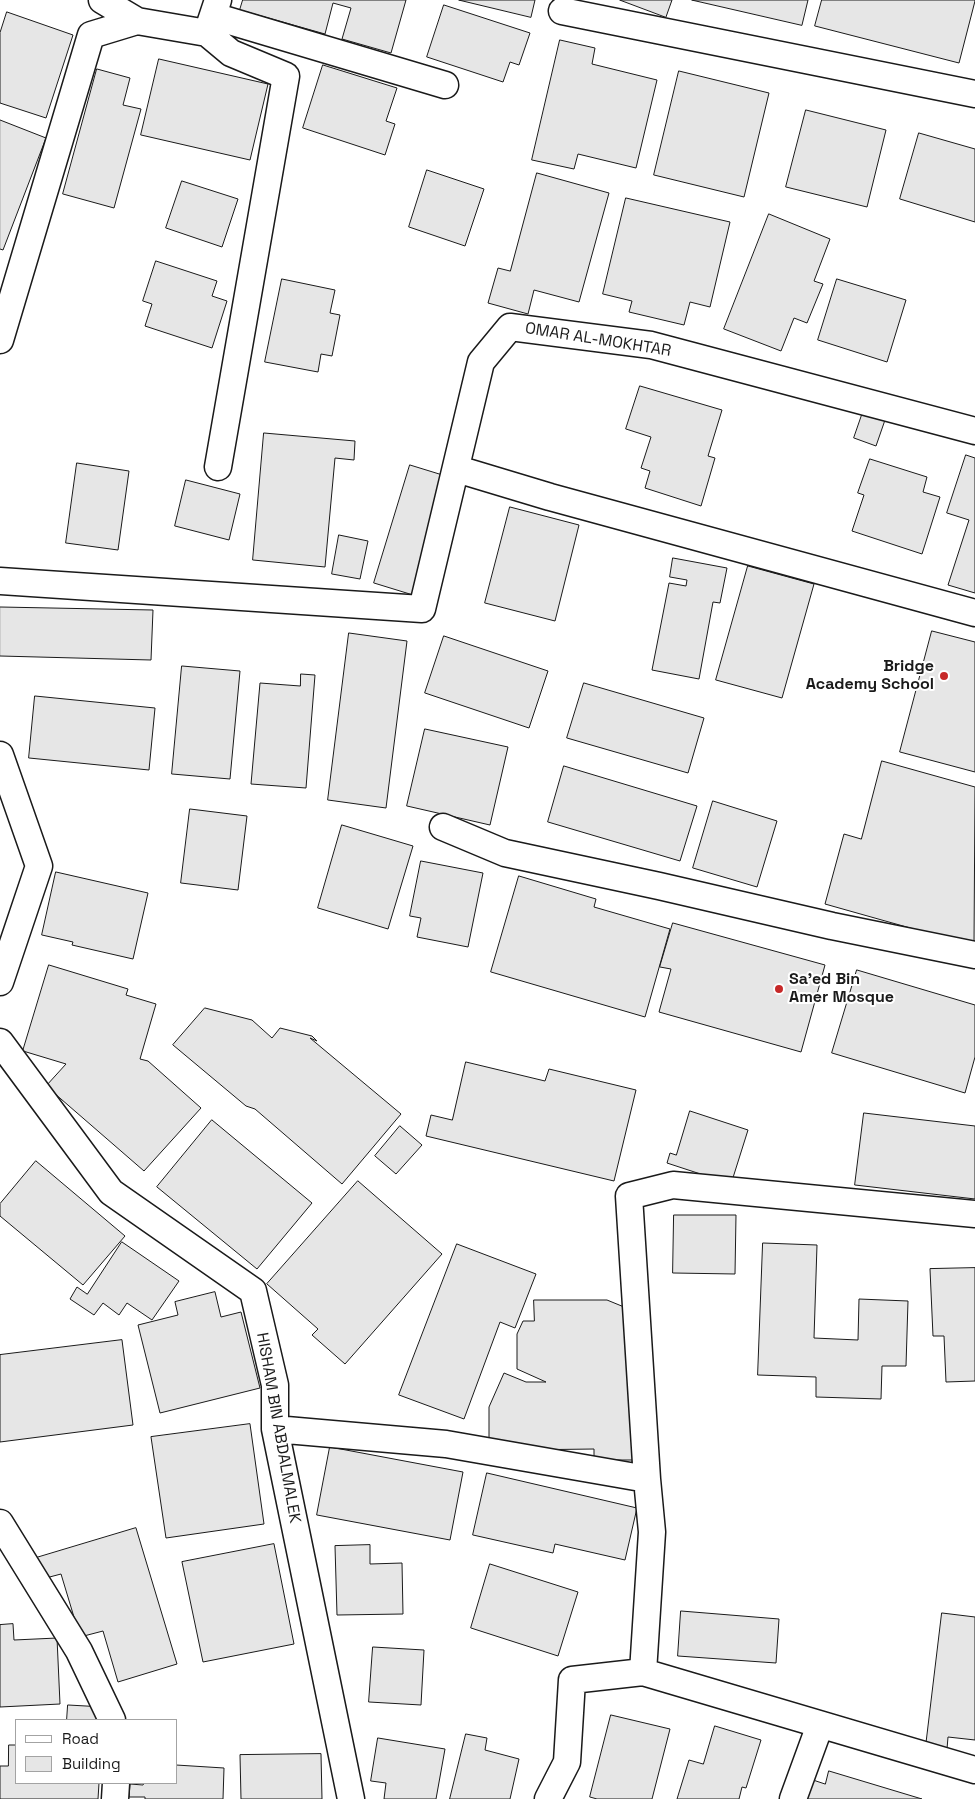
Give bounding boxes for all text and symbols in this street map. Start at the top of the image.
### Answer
street label: OMAR AL-MOKHTAR [524,319,672,361]
place label: Bridge Academy School [806,657,934,695]
marker: Bridge Academy School [938,670,950,682]
place label: Sa'ed Bin Amer Mosque [789,970,894,1008]
marker: Sa'ed Bin Amer Mosque [773,983,785,995]
street label: HISHAM BIN ABDALMALEK [252,1331,304,1525]
legend [15,1719,178,1784]
text: Road [62,1729,99,1748]
text: Building [62,1754,121,1773]

